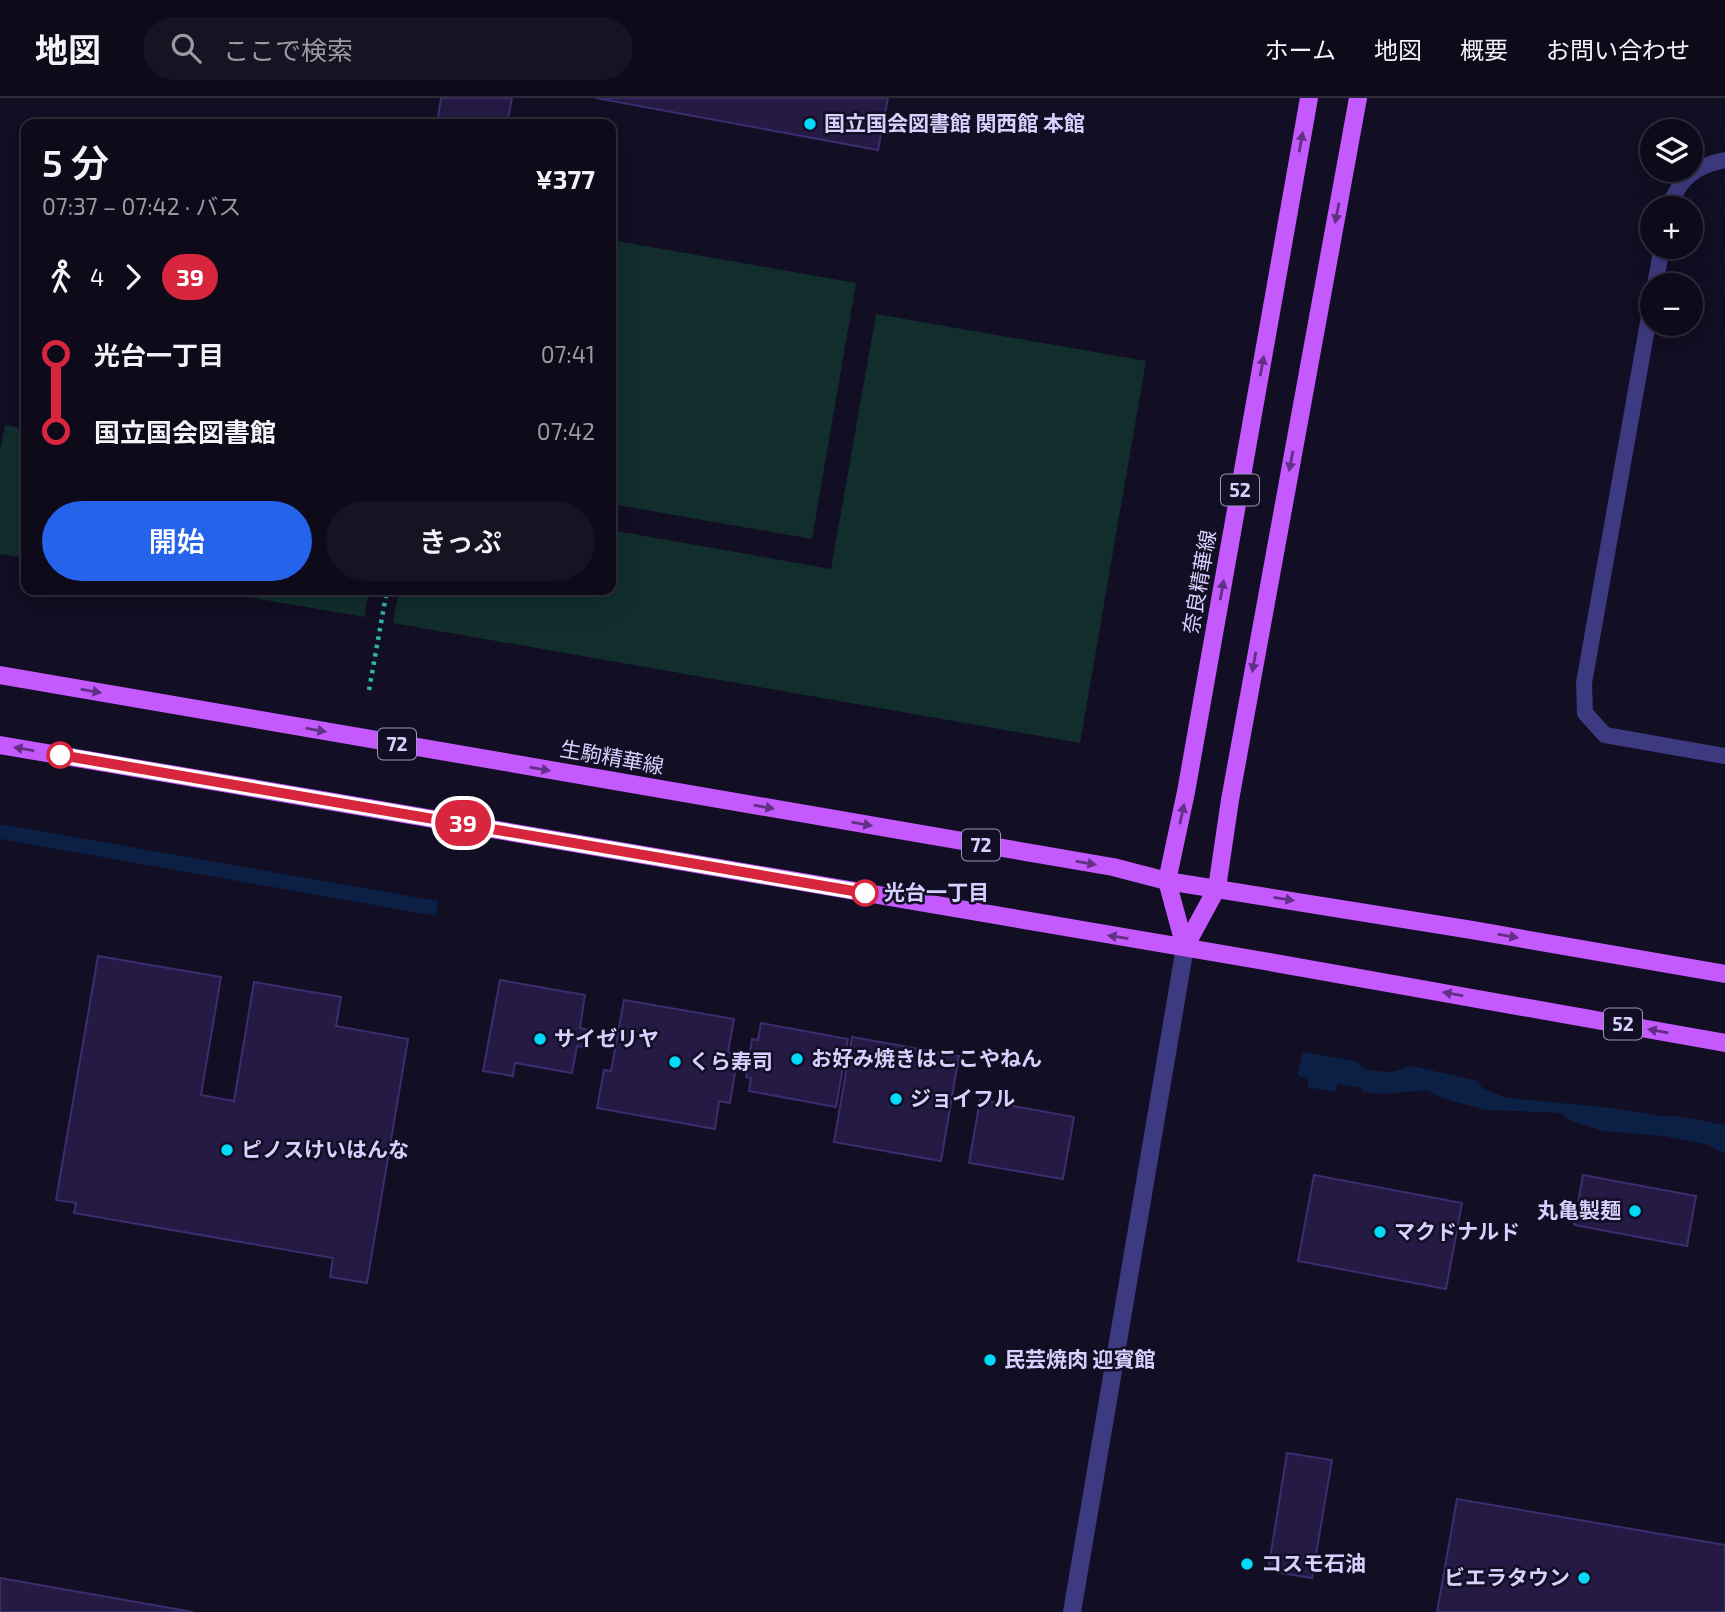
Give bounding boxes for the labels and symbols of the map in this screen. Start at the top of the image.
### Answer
place label: 国立国会図書館 関西館 本館 [824,110,1085,135]
marker: 国立国会図書館 関西館 本館 [802,116,818,132]
one-way arrow [1296,131,1307,153]
one-way arrow [1331,202,1342,224]
one-way arrow [1256,355,1267,377]
one-way arrow [1285,450,1296,472]
road number: 52 [1221,474,1259,506]
street label: 奈良精華線 [1177,528,1220,636]
one-way arrow [1217,579,1228,601]
one-way arrow [1249,651,1260,673]
one-way arrow [80,686,102,697]
one-way arrow [305,725,327,736]
road number: 72 [378,729,416,760]
street label: 生駒精華線 [558,735,666,778]
unlabelled marker [47,742,73,768]
one-way arrow [13,743,35,754]
one-way arrow [529,764,551,775]
line badge: 39 [432,800,494,846]
one-way arrow [753,802,775,813]
one-way arrow [1176,803,1187,825]
one-way arrow [851,819,873,830]
road number: 72 [962,830,1000,860]
one-way arrow [1075,858,1097,869]
place label: 光台一丁目 [884,879,989,904]
marker: 光台一丁目 [852,880,878,906]
one-way arrow [1273,894,1295,905]
one-way arrow [1107,931,1129,942]
one-way arrow [1498,931,1520,942]
one-way arrow [1442,988,1464,999]
road number: 52 [1604,1008,1642,1040]
place label: サイゼリヤ [554,1025,659,1050]
one-way arrow [1647,1025,1669,1036]
marker: サイゼリヤ [532,1031,548,1047]
place label: お好み焼きはここやねん [811,1045,1042,1070]
place label: くら寿司 [689,1048,773,1073]
marker: お好み焼きはここやねん [789,1051,805,1067]
marker: くら寿司 [667,1054,683,1070]
place label: ジョイフル [910,1085,1015,1110]
marker: ジョイフル [888,1091,904,1107]
place label: ピノスけいはんな [241,1136,409,1161]
marker: ピノスけいはんな [219,1142,235,1158]
place label: 丸亀製麺 [1537,1197,1621,1222]
marker: 丸亀製麺 [1627,1203,1643,1219]
place label: マクドナルド [1394,1218,1520,1243]
marker: マクドナルド [1372,1224,1388,1240]
place label: 民芸焼肉 迎賓館 [1004,1346,1156,1371]
marker: 民芸焼肉 迎賓館 [982,1352,998,1368]
place label: コスモ石油 [1261,1550,1366,1575]
marker: コスモ石油 [1239,1556,1255,1572]
place label: ビエラタウン [1444,1564,1570,1589]
marker: ビエラタウン [1576,1570,1592,1586]

